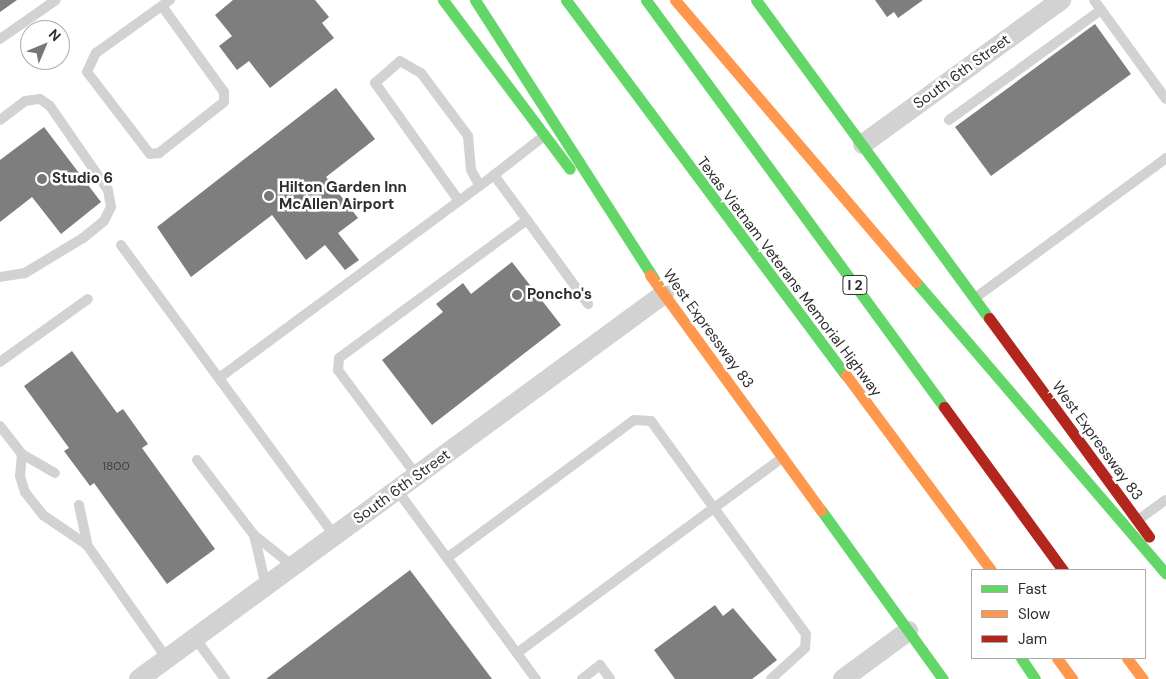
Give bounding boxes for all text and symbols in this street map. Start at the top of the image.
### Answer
north arrow [20,20,70,70]
text: N [45,25,65,45]
street label: South 6th Street [910,31,1014,113]
street label: Texas Vietnam Veterans Memorial Highway [693,153,885,401]
place label: Studio 6 [52,170,113,188]
marker: Studio 6 [36,173,48,185]
place label: Hilton Garden Inn McAllen Airport [279,178,407,213]
marker: Hilton Garden Inn McAllen Airport [263,190,275,202]
street label: West Expressway 83 [659,266,757,392]
road number: I 2 [841,274,869,296]
place label: Poncho's [527,286,592,304]
marker: Poncho's [511,289,523,301]
street label: West Expressway 83 [1048,378,1146,504]
street label: South 6th Street [350,446,454,528]
house number: 1800 [102,460,130,474]
legend [971,569,1146,659]
text: Fast [1018,579,1047,599]
text: Slow [1018,604,1050,624]
text: Jam [1018,629,1047,649]

